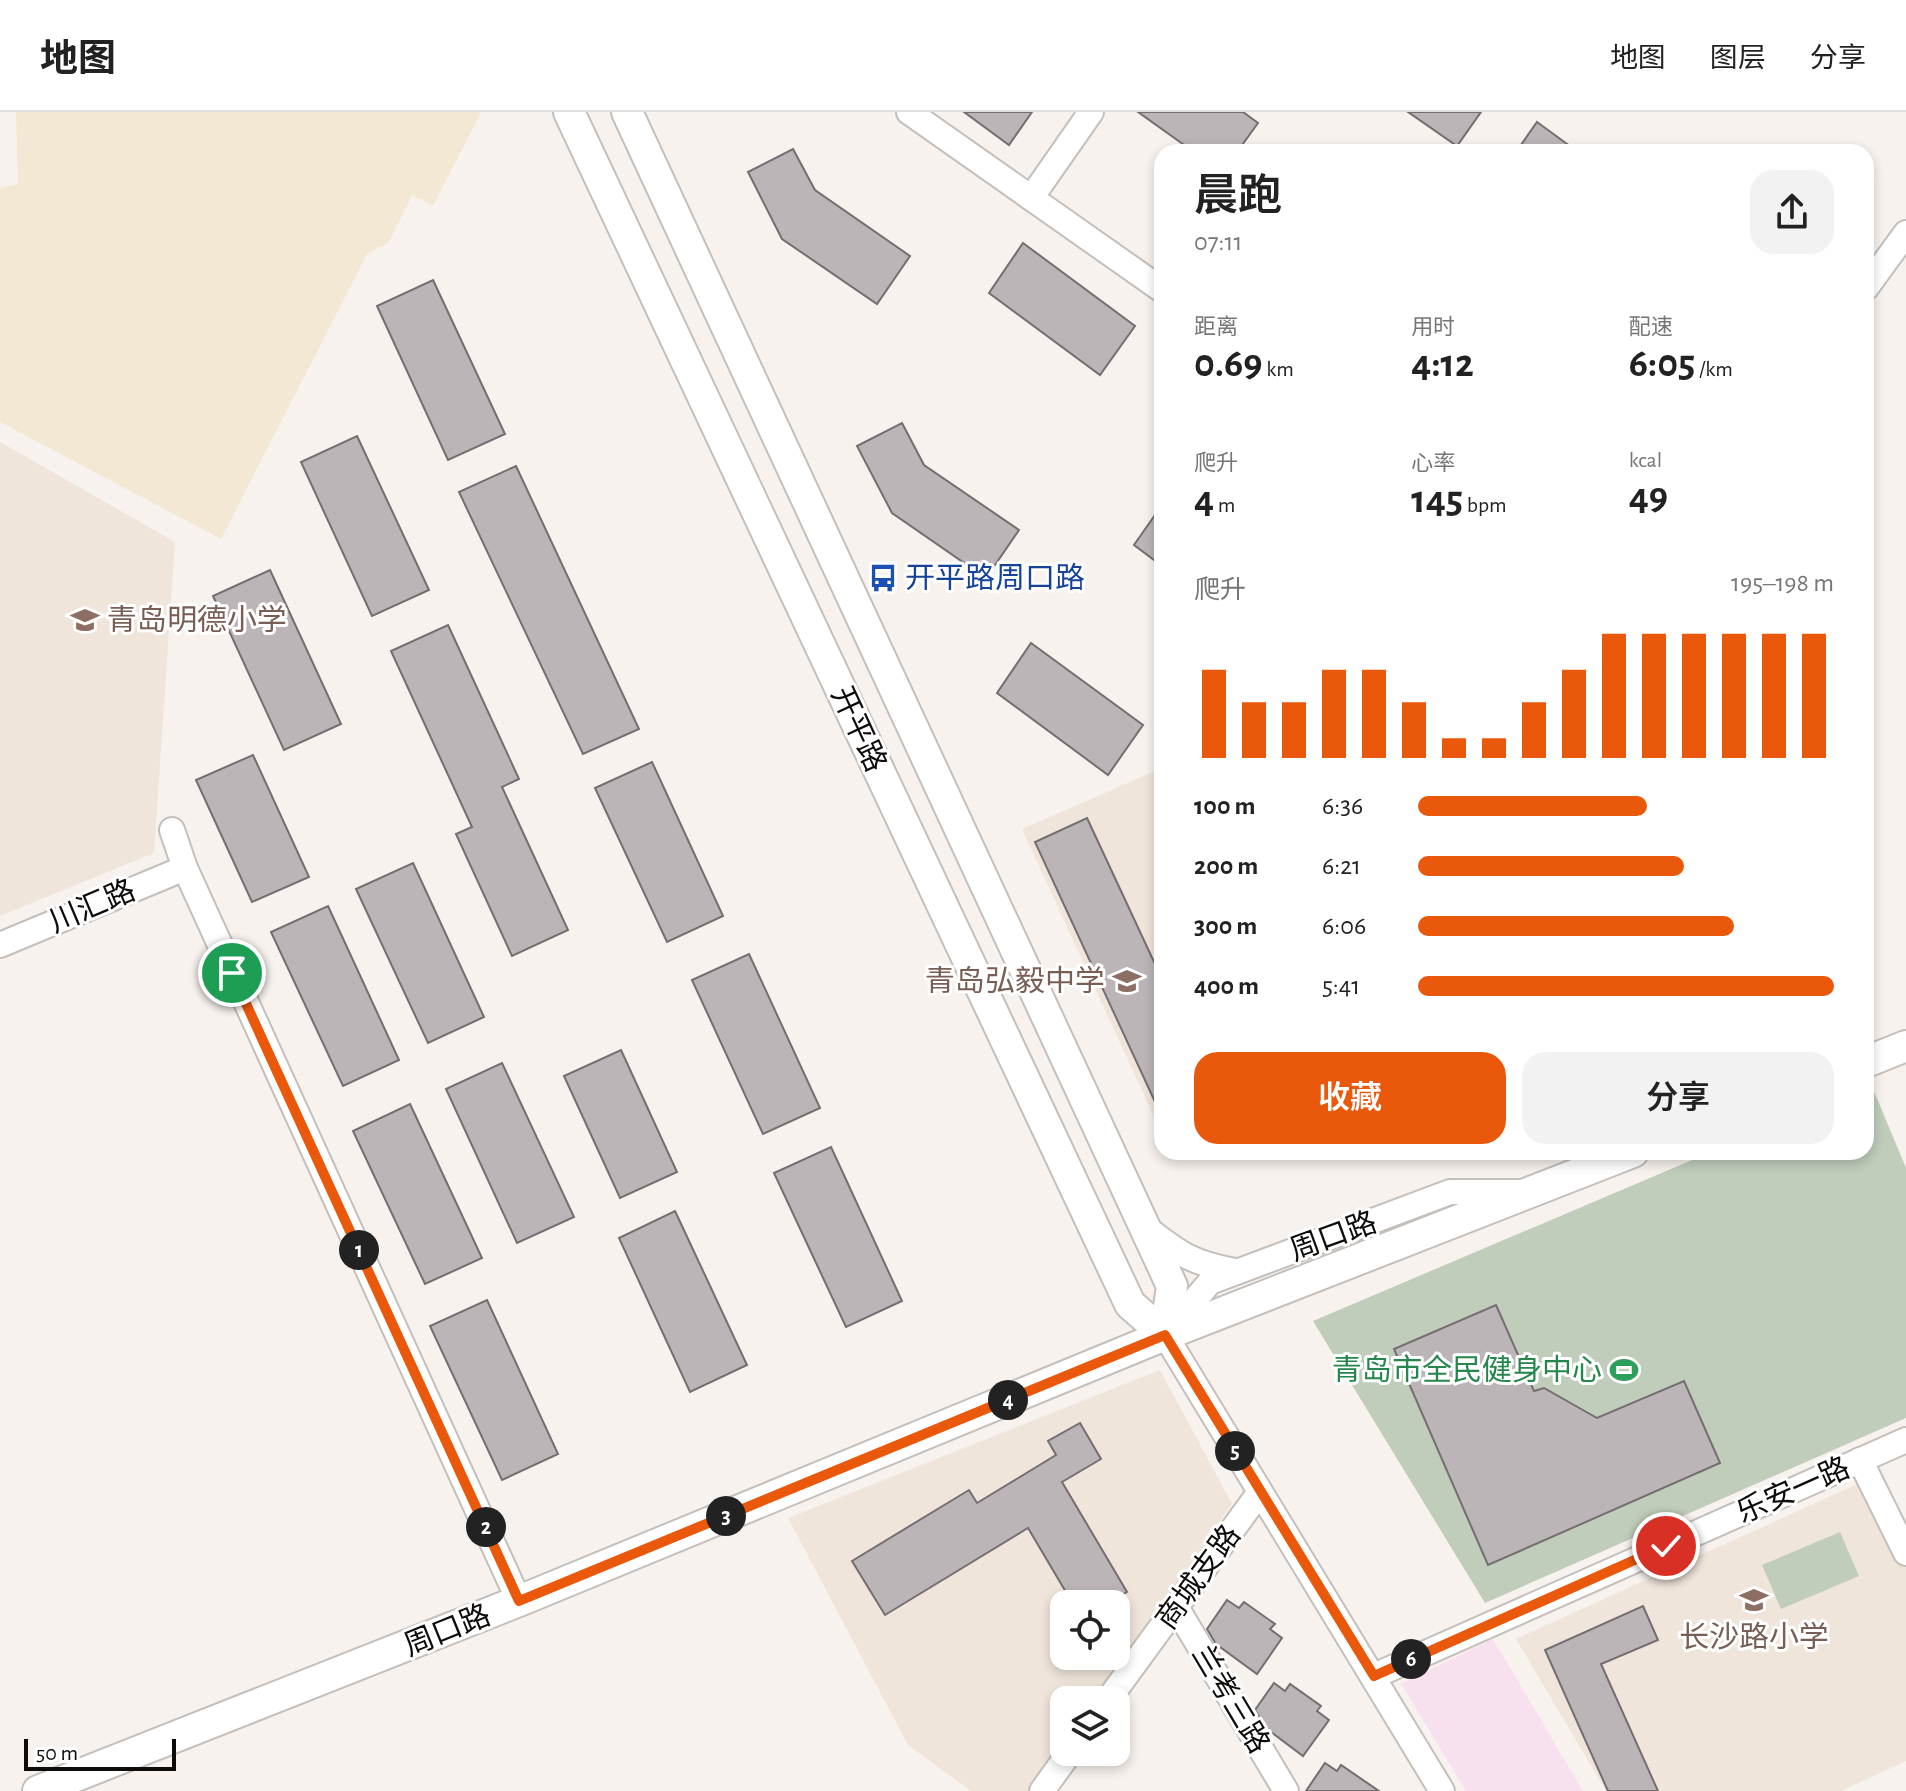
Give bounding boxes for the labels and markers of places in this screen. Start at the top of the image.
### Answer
place label: 开平路周口路 [905,562,1085,594]
bus stop icon: 开平路周口路 [868,563,898,593]
place label: 青岛明德小学 [107,604,287,636]
school or university icon: 青岛明德小学 [70,605,100,635]
pin [198,939,266,1007]
place label: 青岛弘毅中学 [925,965,1105,997]
school or university icon: 青岛弘毅中学 [1112,966,1142,996]
pin: 1 [339,1230,379,1270]
place label: 青岛市全民健身中心 [1332,1354,1602,1386]
sports icon: 青岛市全民健身中心 [1609,1355,1639,1385]
pin: 4 [988,1380,1028,1420]
pin: 5 [1215,1431,1255,1471]
pin: 3 [706,1496,746,1536]
pin: 2 [466,1507,506,1547]
pin [1632,1512,1700,1580]
school or university icon: 长沙路小学 [1739,1585,1769,1615]
place label: 长沙路小学 [1679,1621,1829,1653]
pin: 6 [1391,1639,1431,1679]

